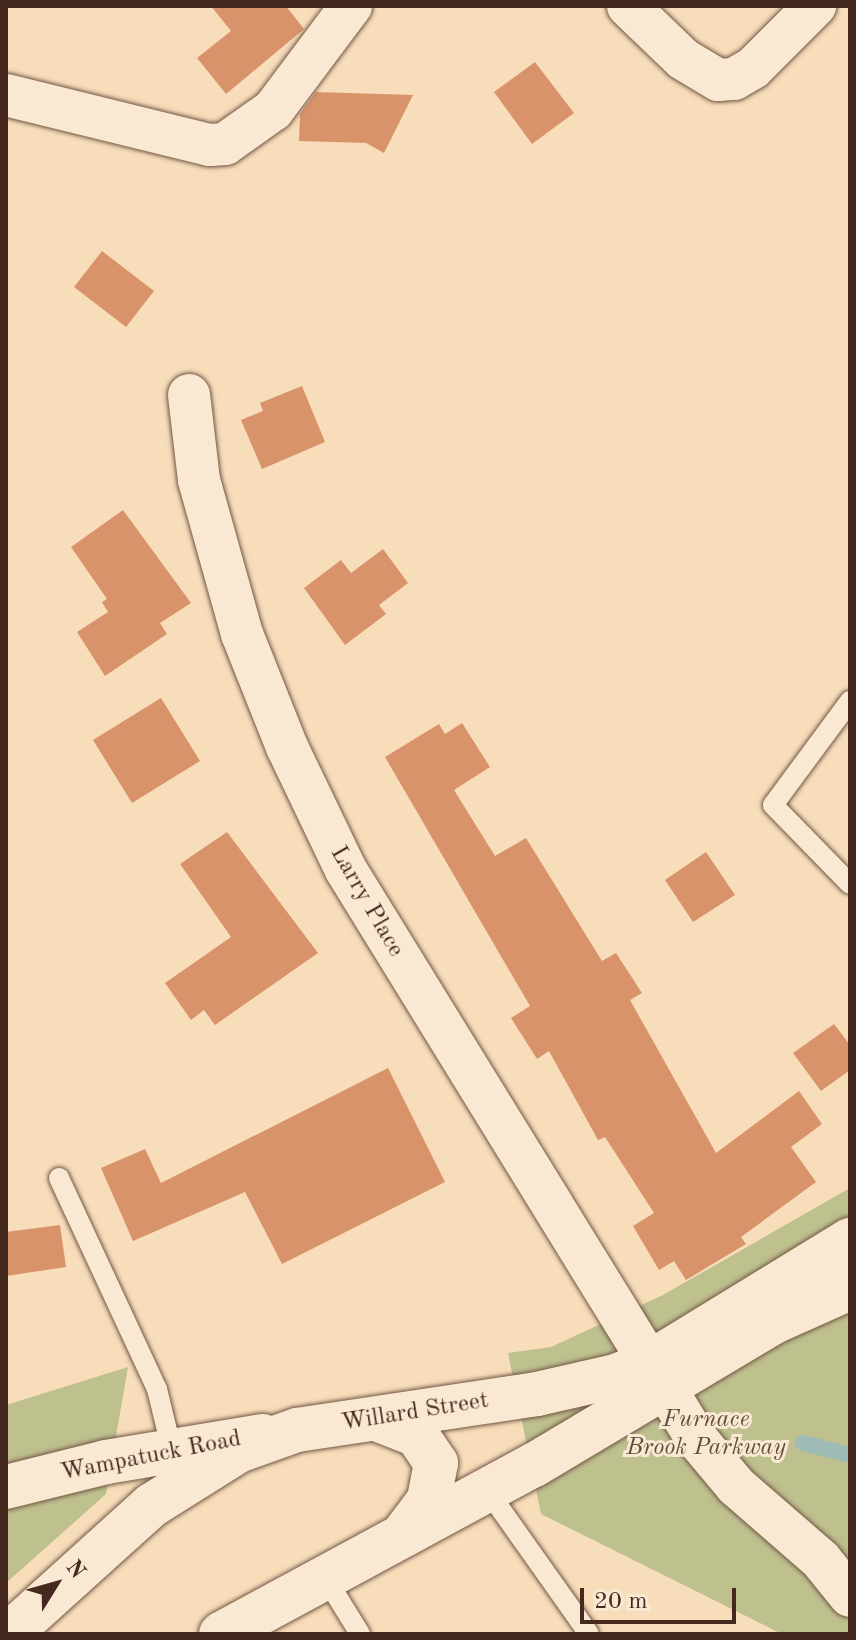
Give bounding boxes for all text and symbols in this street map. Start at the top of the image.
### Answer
street label: Larry Place [323,841,409,963]
street label: Willard Street [339,1387,491,1439]
park label: Furnace Brook Parkway [626,1407,786,1463]
street label: Wampatuck Road [58,1425,244,1489]
north arrow [16,1544,96,1624]
text: N [61,1556,89,1583]
scale bar [584,1572,740,1622]
text: 20 m [594,1590,648,1614]

